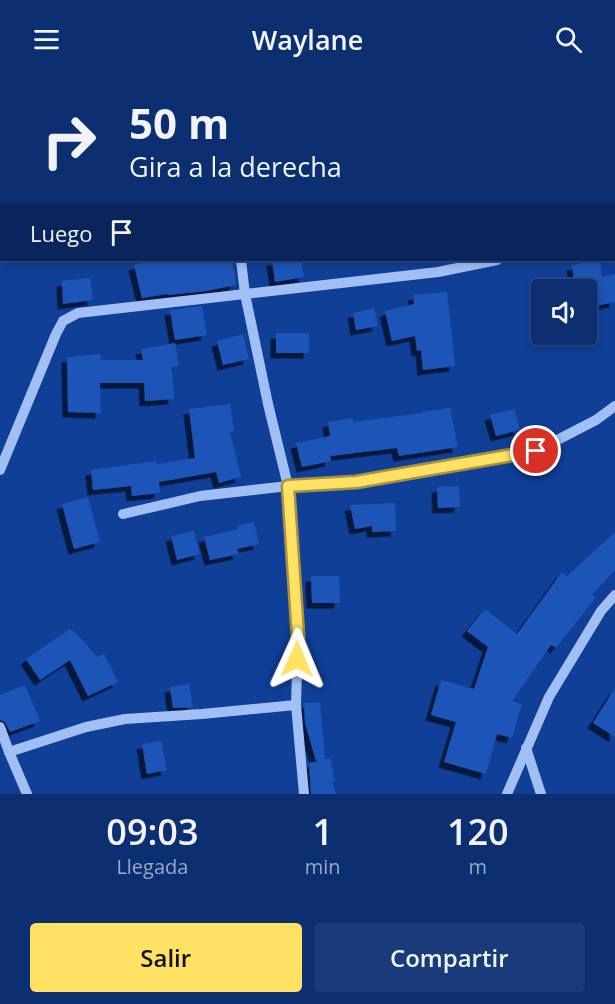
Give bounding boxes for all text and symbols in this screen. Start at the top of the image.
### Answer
text: Waylane [252,21,363,58]
icon: menu [30,23,63,56]
icon: search [552,23,585,56]
text: 50 m [129,94,229,151]
icon: right [30,102,108,180]
text: Gira a la derecha [129,148,342,185]
icon: arrive [105,216,138,249]
text: Luego [30,218,93,248]
map controls [531,279,597,345]
button: sound [531,279,597,345]
pin [510,425,561,476]
icon: arrive [519,434,552,467]
position arrow [265,627,329,691]
text: 09:03 [106,807,199,856]
text: 1 [312,807,333,856]
text: 120 [447,807,509,856]
text: Llegada [116,853,188,880]
text: min [305,853,341,880]
text: m [469,853,487,880]
button: Salir [30,923,302,992]
button: Compartir [314,923,585,992]

